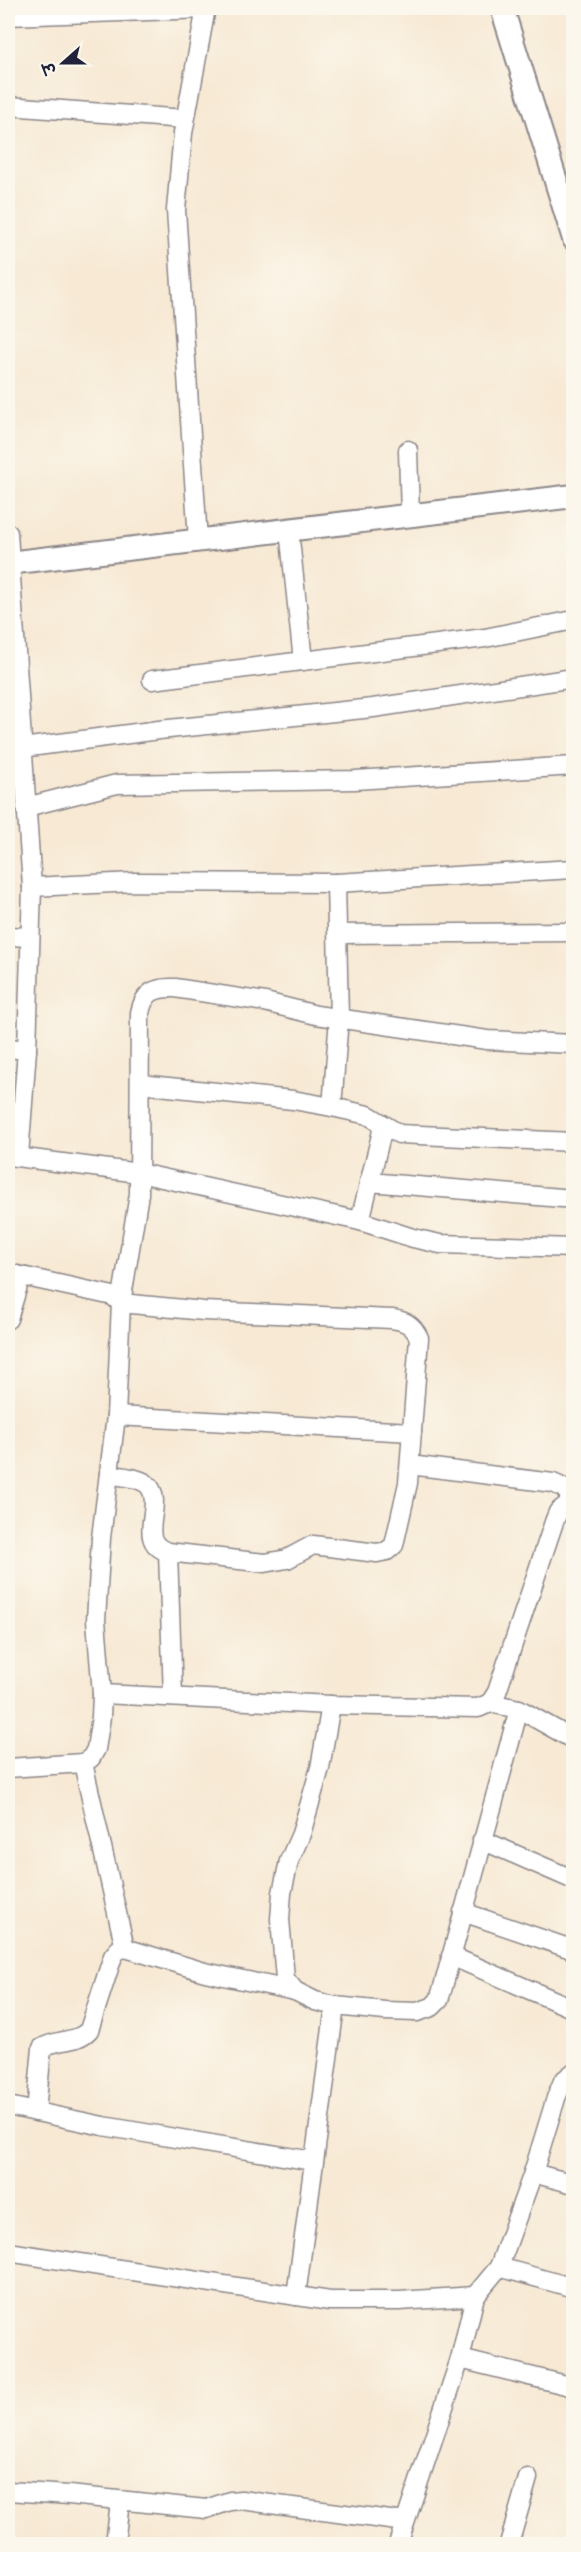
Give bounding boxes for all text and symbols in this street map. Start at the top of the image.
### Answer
north arrow [33,33,93,93]
text: उ [37,57,65,79]

